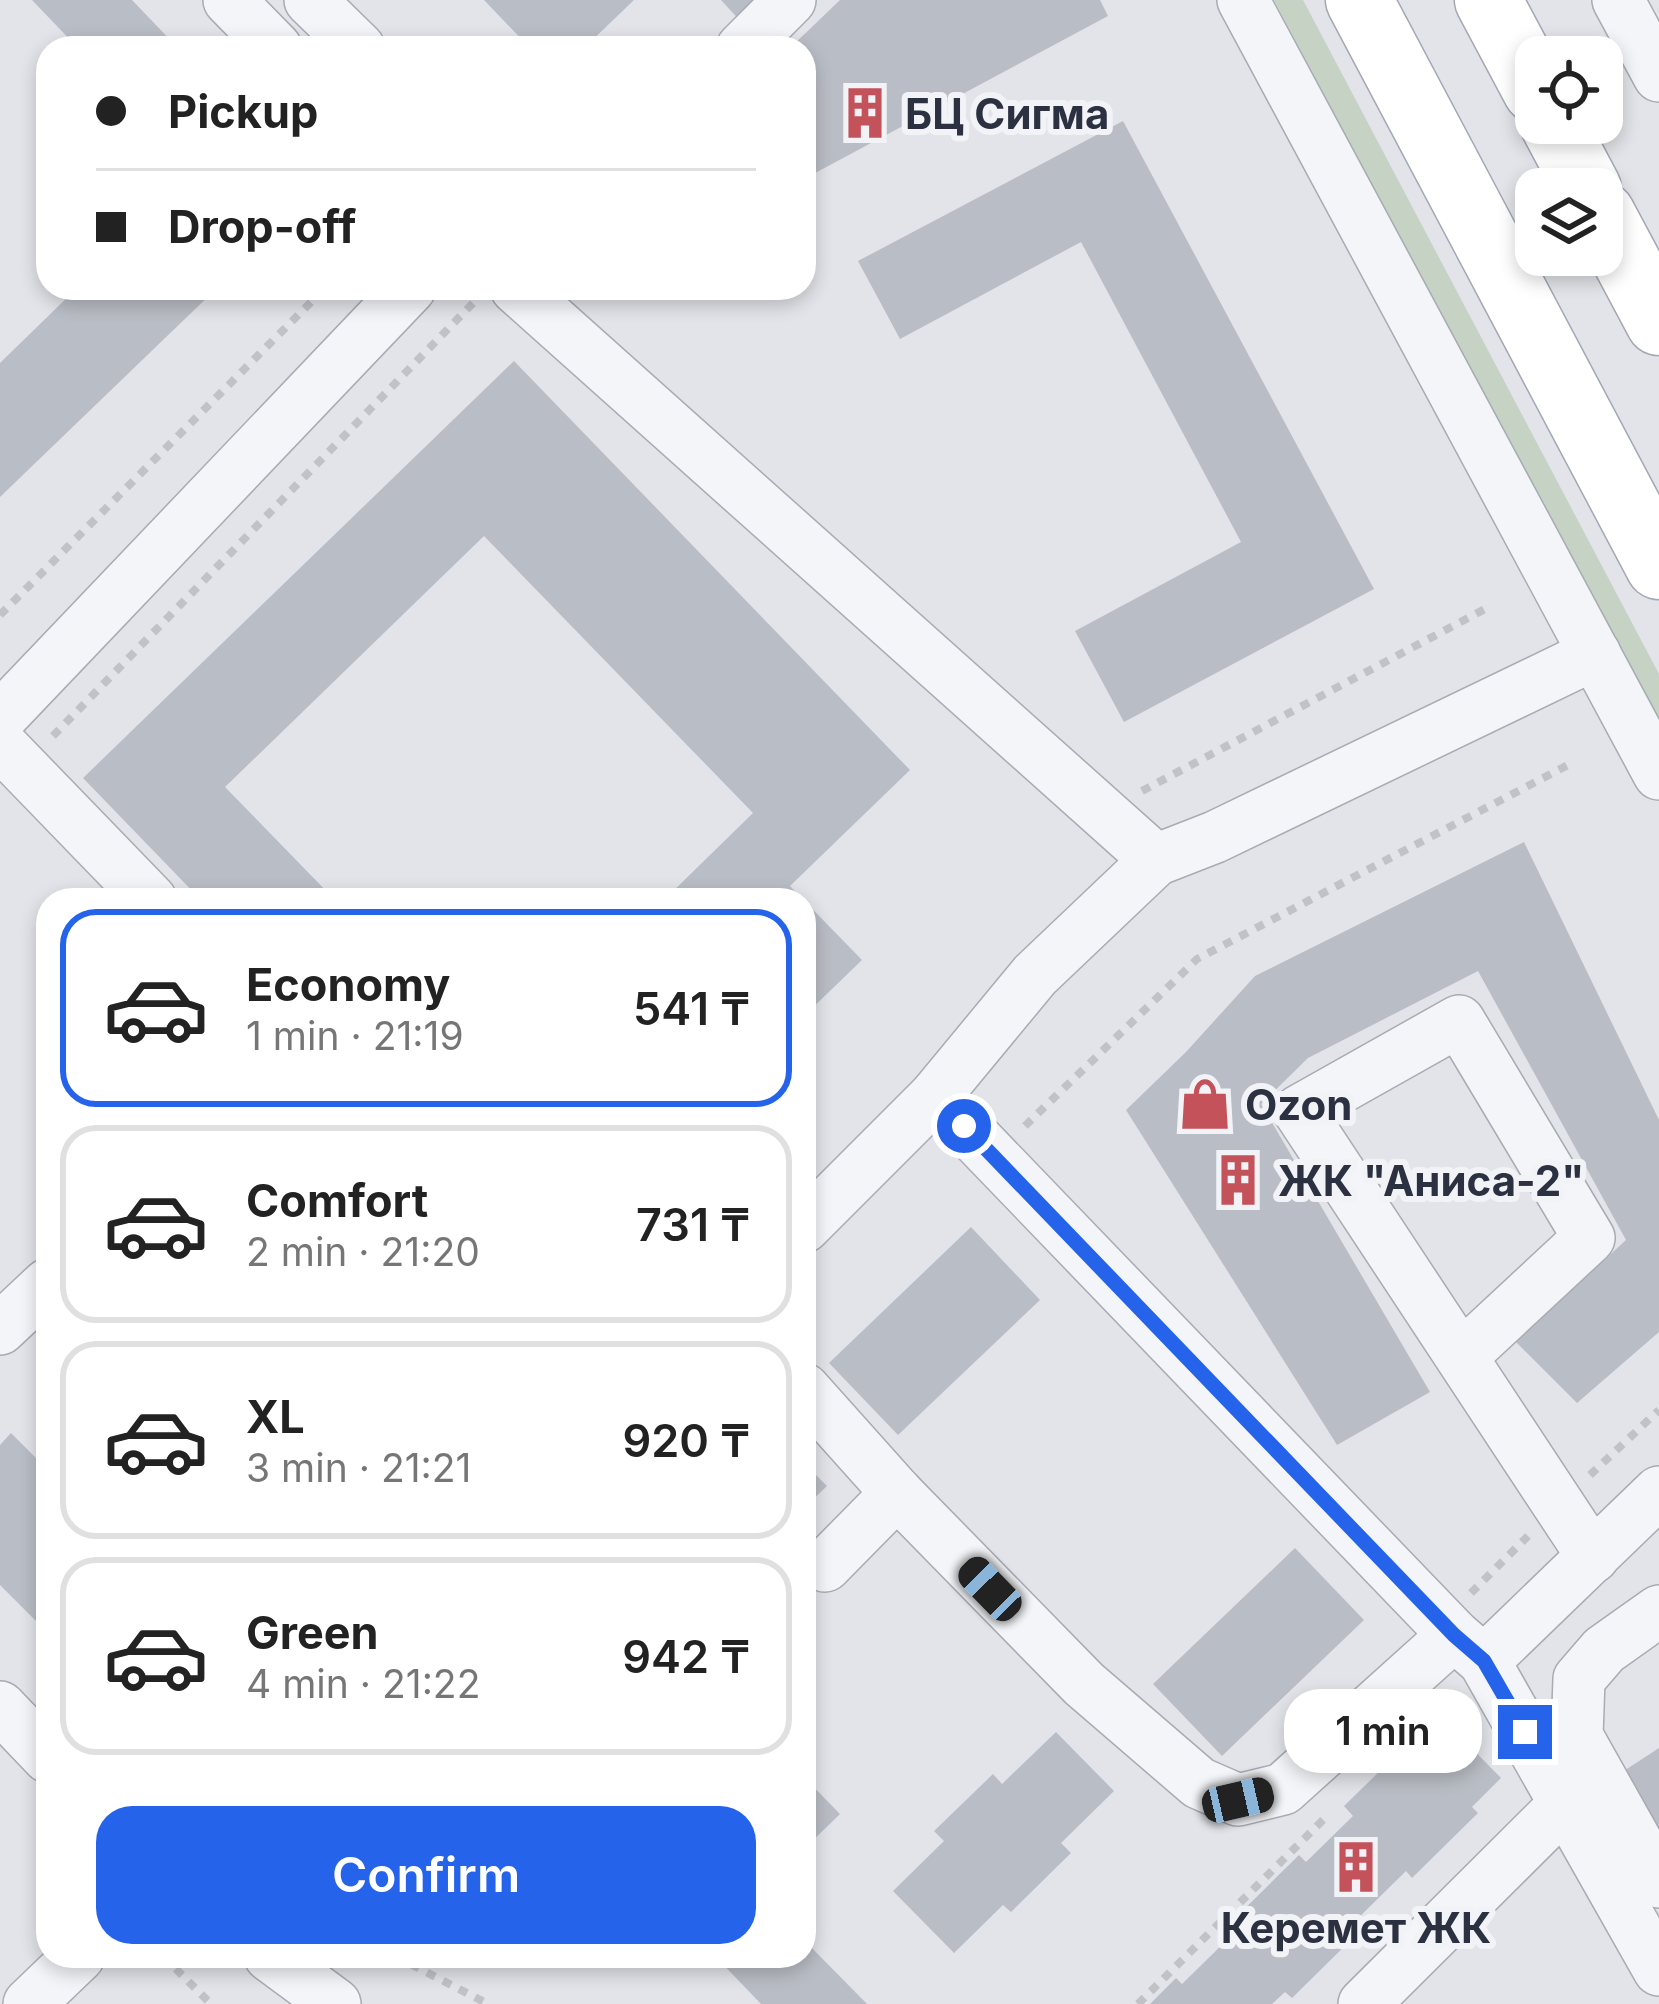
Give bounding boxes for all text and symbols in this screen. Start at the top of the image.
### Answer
map controls [1515,36,1623,276]
button: locate [1515,36,1623,144]
text: Pickup [168,84,318,139]
building icon: БЦ Сигма [836,84,894,142]
place label: БЦ Сигма [905,88,1109,139]
button: layers [1515,168,1623,276]
text: Drop-off [168,199,356,254]
icon: car [102,954,210,1062]
text: Economy [246,957,450,1012]
text: 541 ₸ [633,981,750,1036]
text: 1 min · 21:19 [246,1012,464,1059]
shop icon: Ozon [1176,1075,1234,1133]
place label: Ozon [1245,1079,1352,1130]
route start [937,1099,991,1153]
building icon: ЖК "Аниса-2" [1209,1151,1267,1209]
place label: ЖК "Аниса-2" [1278,1155,1584,1206]
icon: car [102,1170,210,1278]
text: Comfort [246,1173,428,1228]
text: 731 ₸ [636,1197,750,1252]
text: 2 min · 21:20 [246,1228,480,1275]
icon: car [102,1386,210,1494]
text: XL [246,1389,305,1444]
text: 920 ₸ [622,1413,750,1468]
text: 3 min · 21:21 [246,1444,471,1491]
car [952,1551,1028,1627]
icon: car [102,1602,210,1710]
text: Green [246,1605,379,1660]
text: 942 ₸ [622,1629,750,1684]
text: 4 min · 21:22 [246,1660,480,1707]
callout: 1 min [1285,1690,1483,1774]
route end [1498,1705,1552,1759]
text: 1 min [1335,1707,1431,1754]
car [1199,1774,1277,1826]
button: Confirm [96,1806,756,1944]
building icon: Керемет ЖК [1327,1838,1385,1896]
place label: Керемет ЖК [1221,1902,1491,1953]

